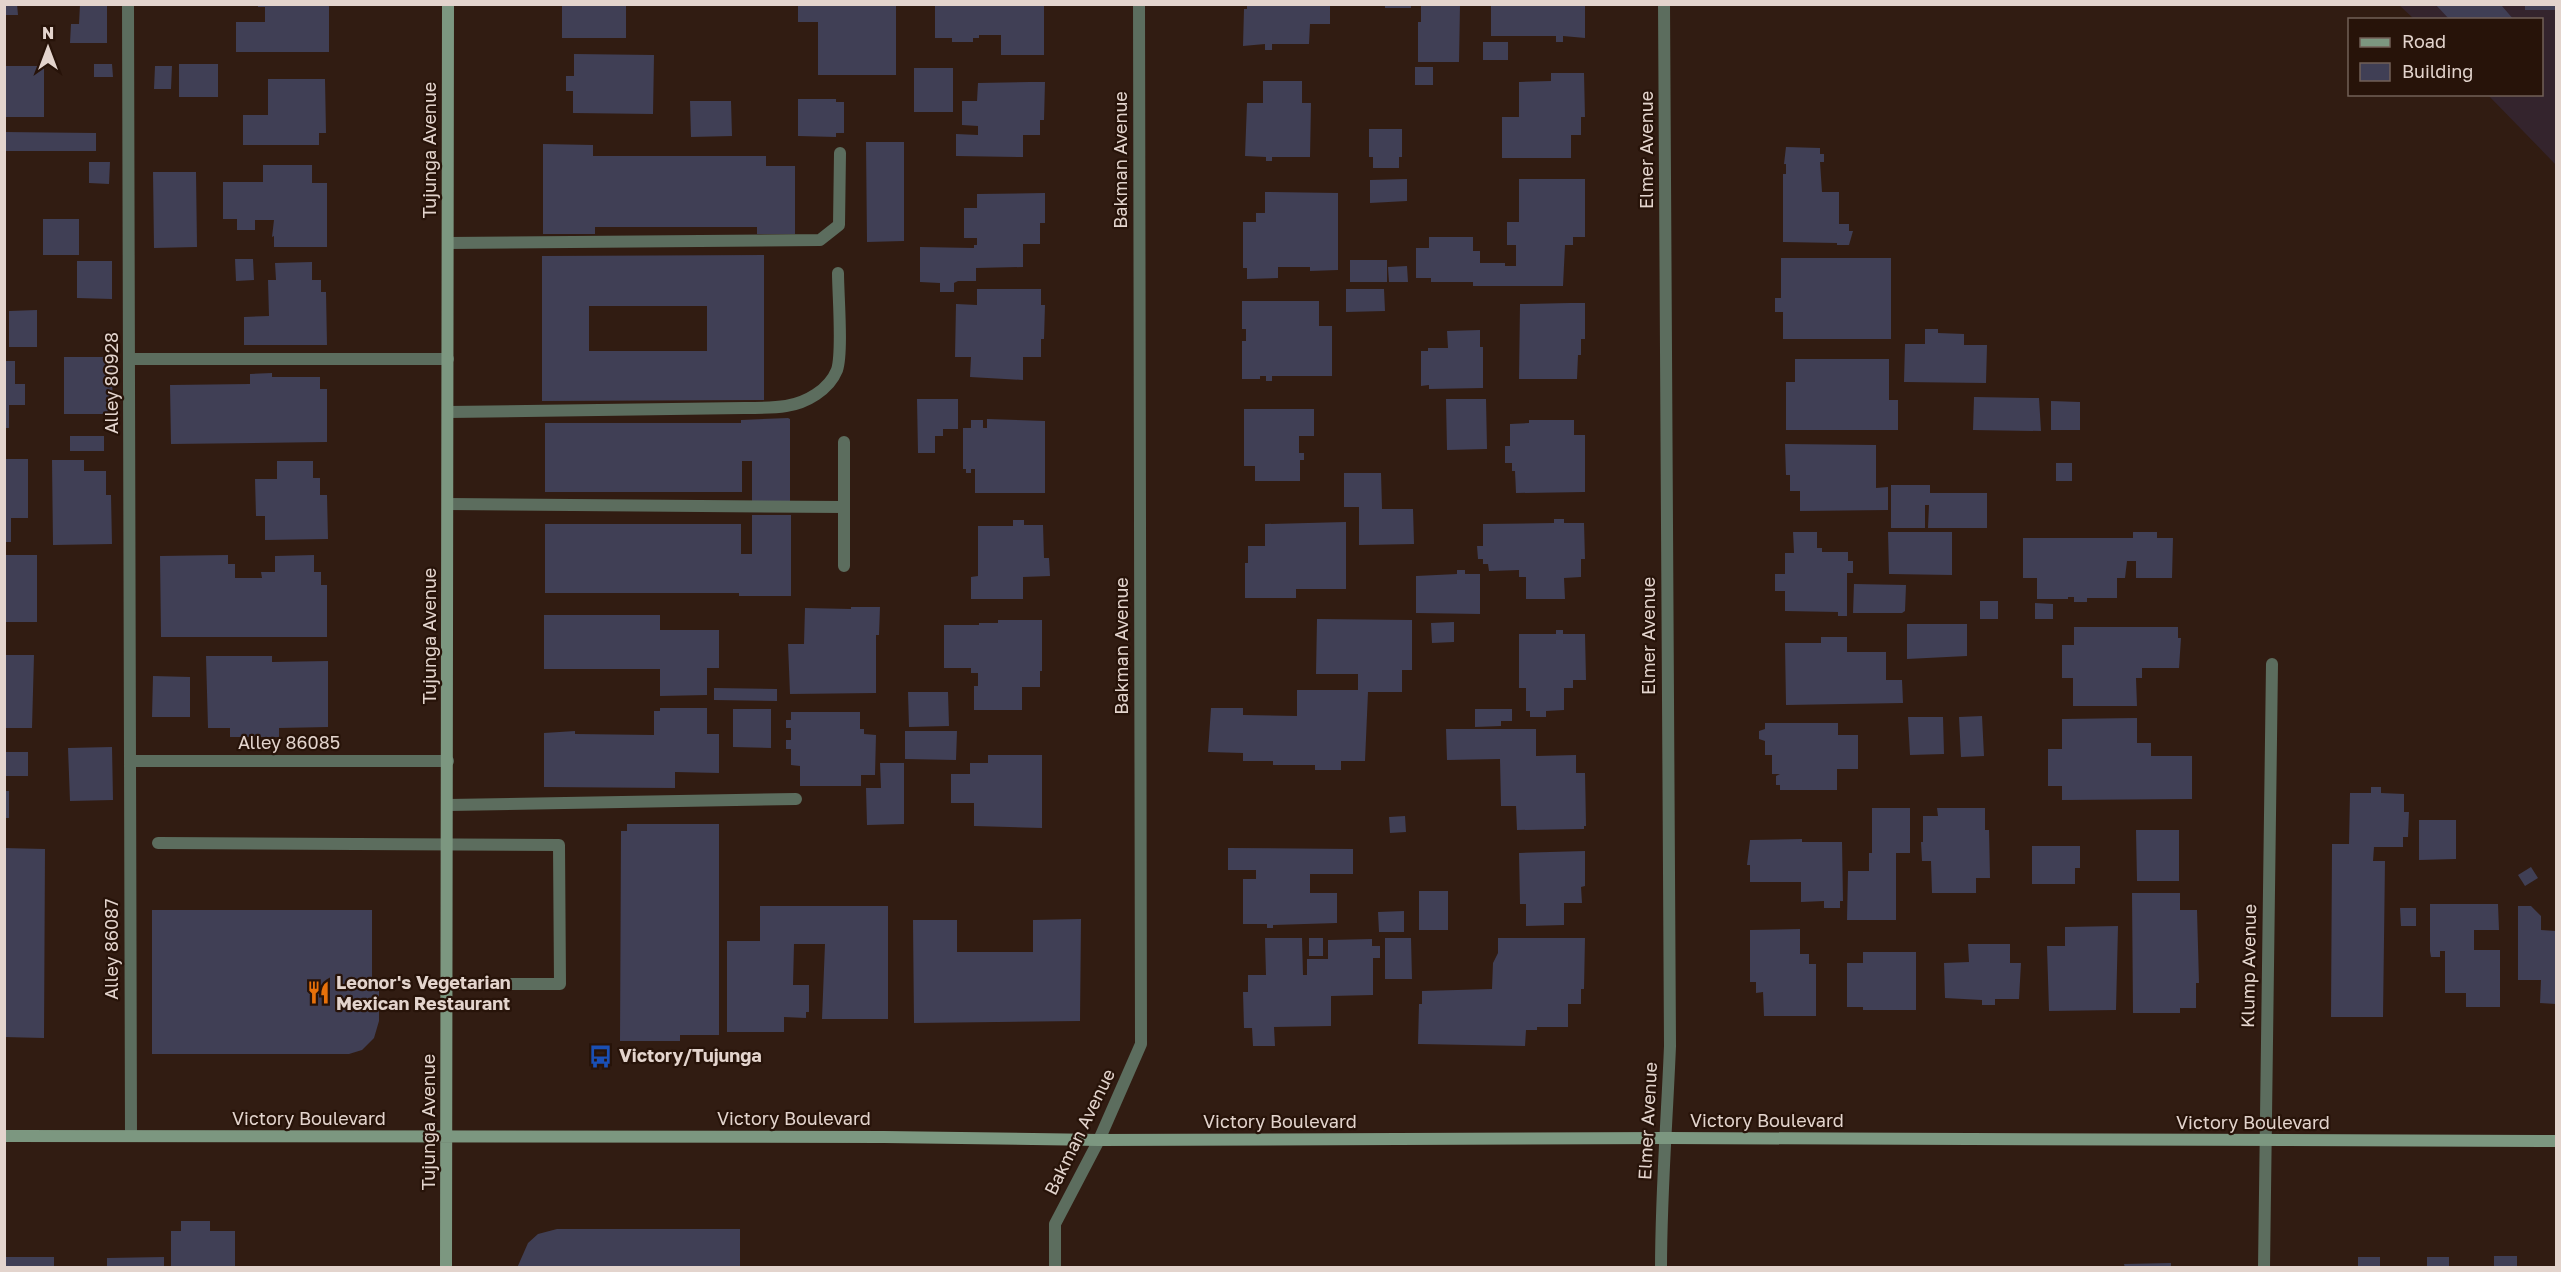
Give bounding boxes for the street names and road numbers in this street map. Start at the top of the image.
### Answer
street label: Tujunga Avenue [418,82,440,218]
street label: Bakman Avenue [1109,91,1131,229]
street label: Elmer Avenue [1635,91,1657,209]
street label: Alley 80928 [100,332,122,434]
street label: Tujunga Avenue [418,568,440,704]
street label: Bakman Avenue [1110,577,1132,715]
street label: Elmer Avenue [1637,577,1659,695]
street label: Alley 86085 [238,731,340,753]
street label: Alley 86087 [100,898,122,1000]
street label: Klump Avenue [2236,904,2260,1028]
street label: Tujunga Avenue [417,1054,439,1190]
street label: Elmer Avenue [1633,1061,1661,1181]
street label: Bakman Avenue [1039,1065,1119,1198]
street label: Victory Boulevard [232,1107,386,1129]
street label: Victory Boulevard [717,1107,871,1129]
street label: Victory Boulevard [1690,1109,1844,1131]
street label: Victory Boulevard [1203,1110,1357,1132]
street label: Victory Boulevard [2176,1111,2330,1133]

